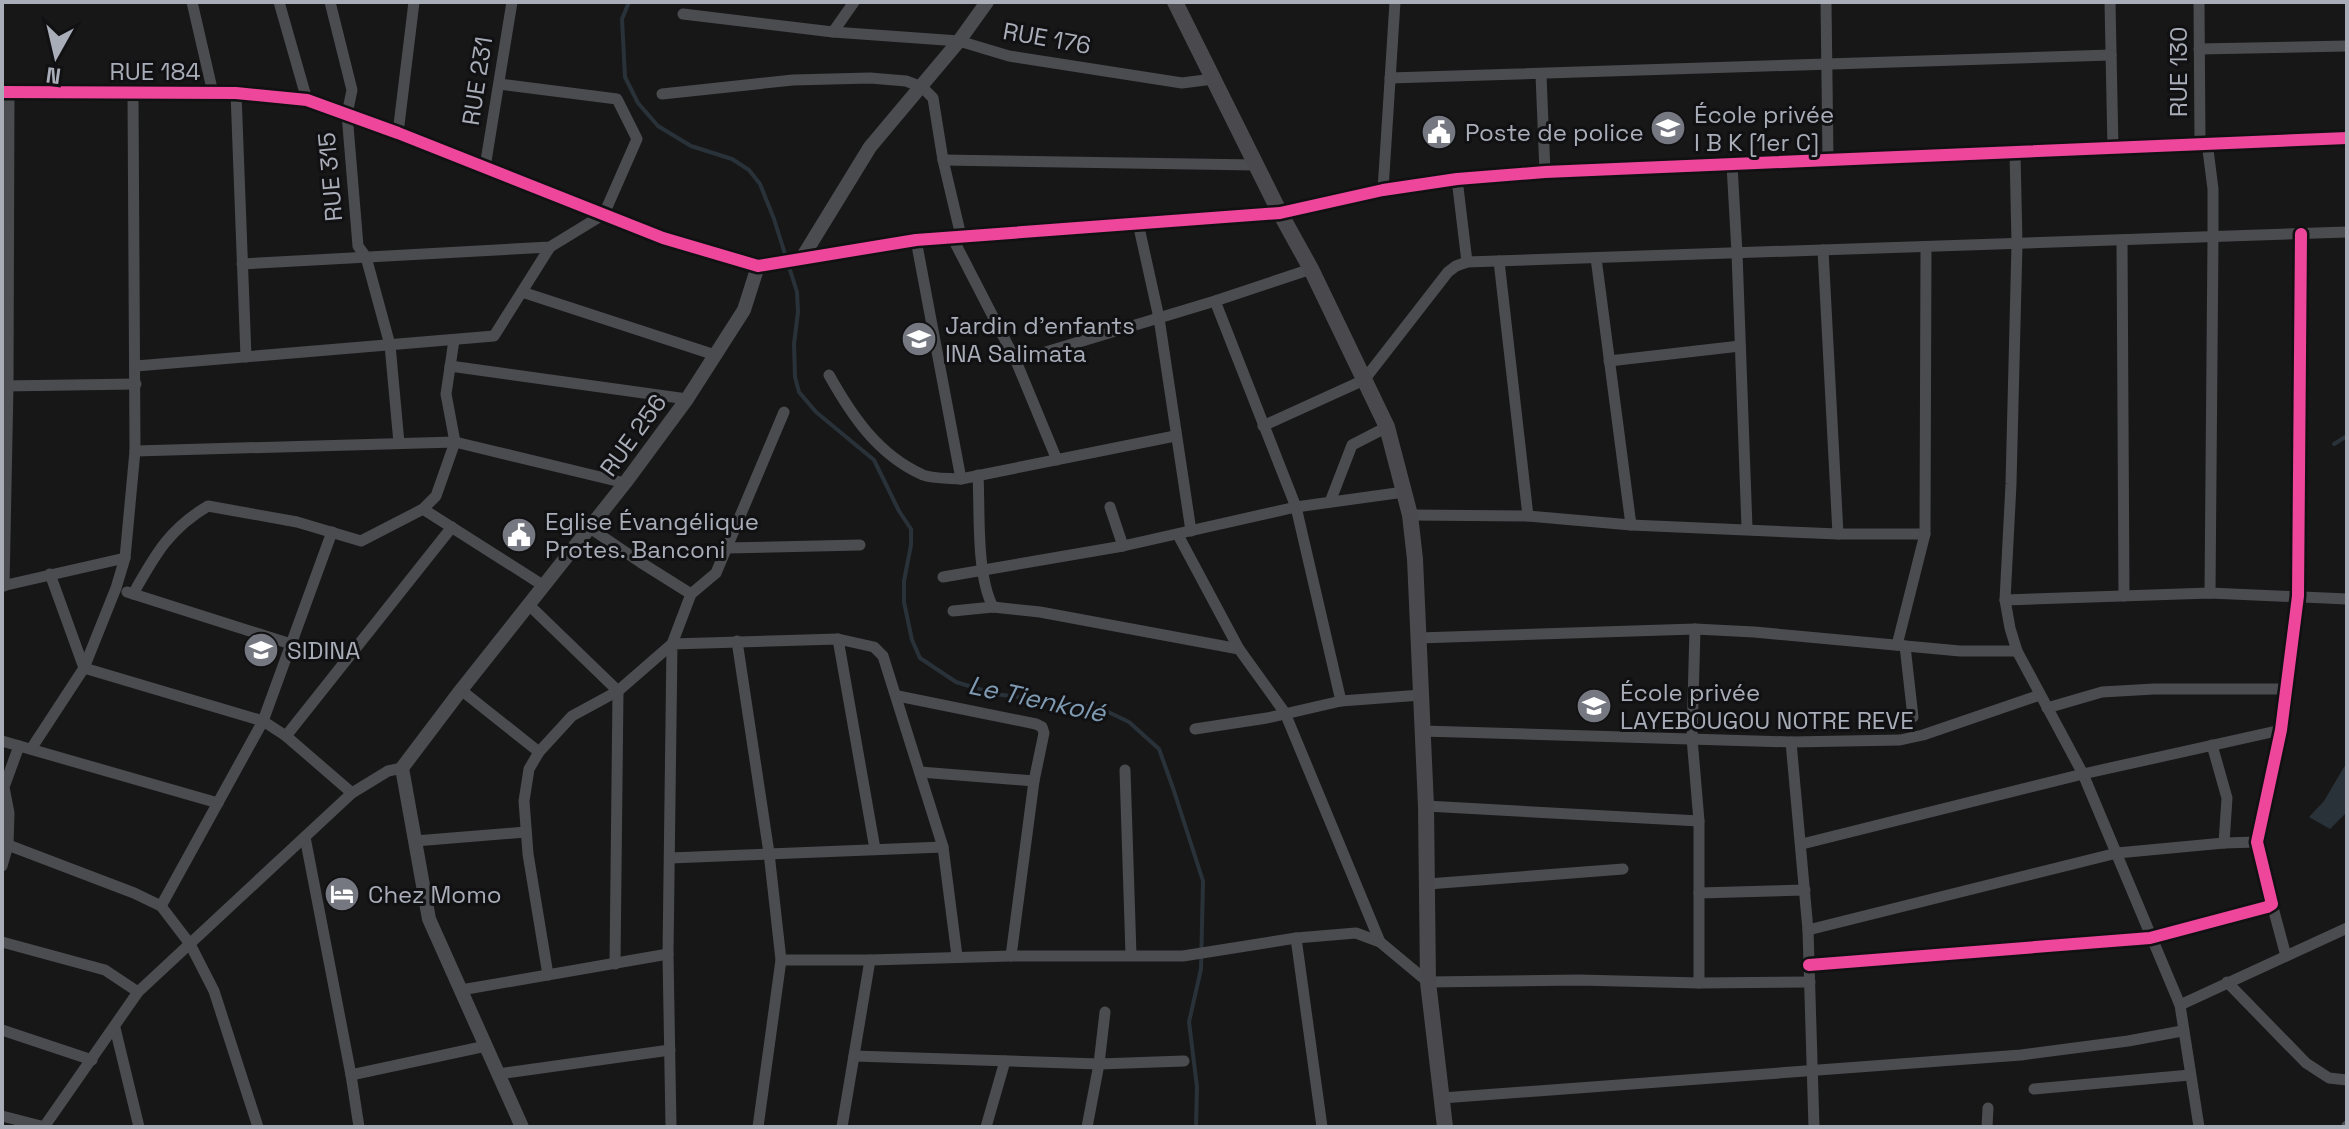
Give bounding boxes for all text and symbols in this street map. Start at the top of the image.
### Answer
street label: RUE 176 [1001,15,1093,61]
north arrow [16,16,96,96]
street label: RUE 130 [2163,27,2194,117]
street label: RUE 231 [455,34,499,128]
street label: RUE 184 [110,56,200,87]
text: N [44,61,62,91]
place label: École privée I B K [1er C] [1694,99,1834,158]
school or university icon: École privée I B K [1er C] [1649,109,1687,147]
public building icon: Poste de police [1420,113,1458,151]
place label: Poste de police [1465,117,1644,148]
street label: RUE 315 [311,131,349,223]
place label: Jardin d'enfants INA Salimata [945,310,1135,369]
school or university icon: Jardin d'enfants INA Salimata [900,320,938,358]
street label: RUE 256 [593,388,673,482]
place label: Eglise Évangélique Protes. Banconi [545,506,759,565]
public building icon: Eglise Évangélique Protes. Banconi [500,516,538,554]
school or university icon: SIDINA [242,631,280,669]
place label: SIDINA [287,635,360,666]
water label: Le Tienkolé [965,668,1110,730]
place label: École privée LAYEBOUGOU NOTRE REVE [1620,677,1914,736]
school or university icon: École privée LAYEBOUGOU NOTRE REVE [1575,687,1613,725]
hotel icon: Chez Momo [323,875,361,913]
place label: Chez Momo [368,879,502,910]

